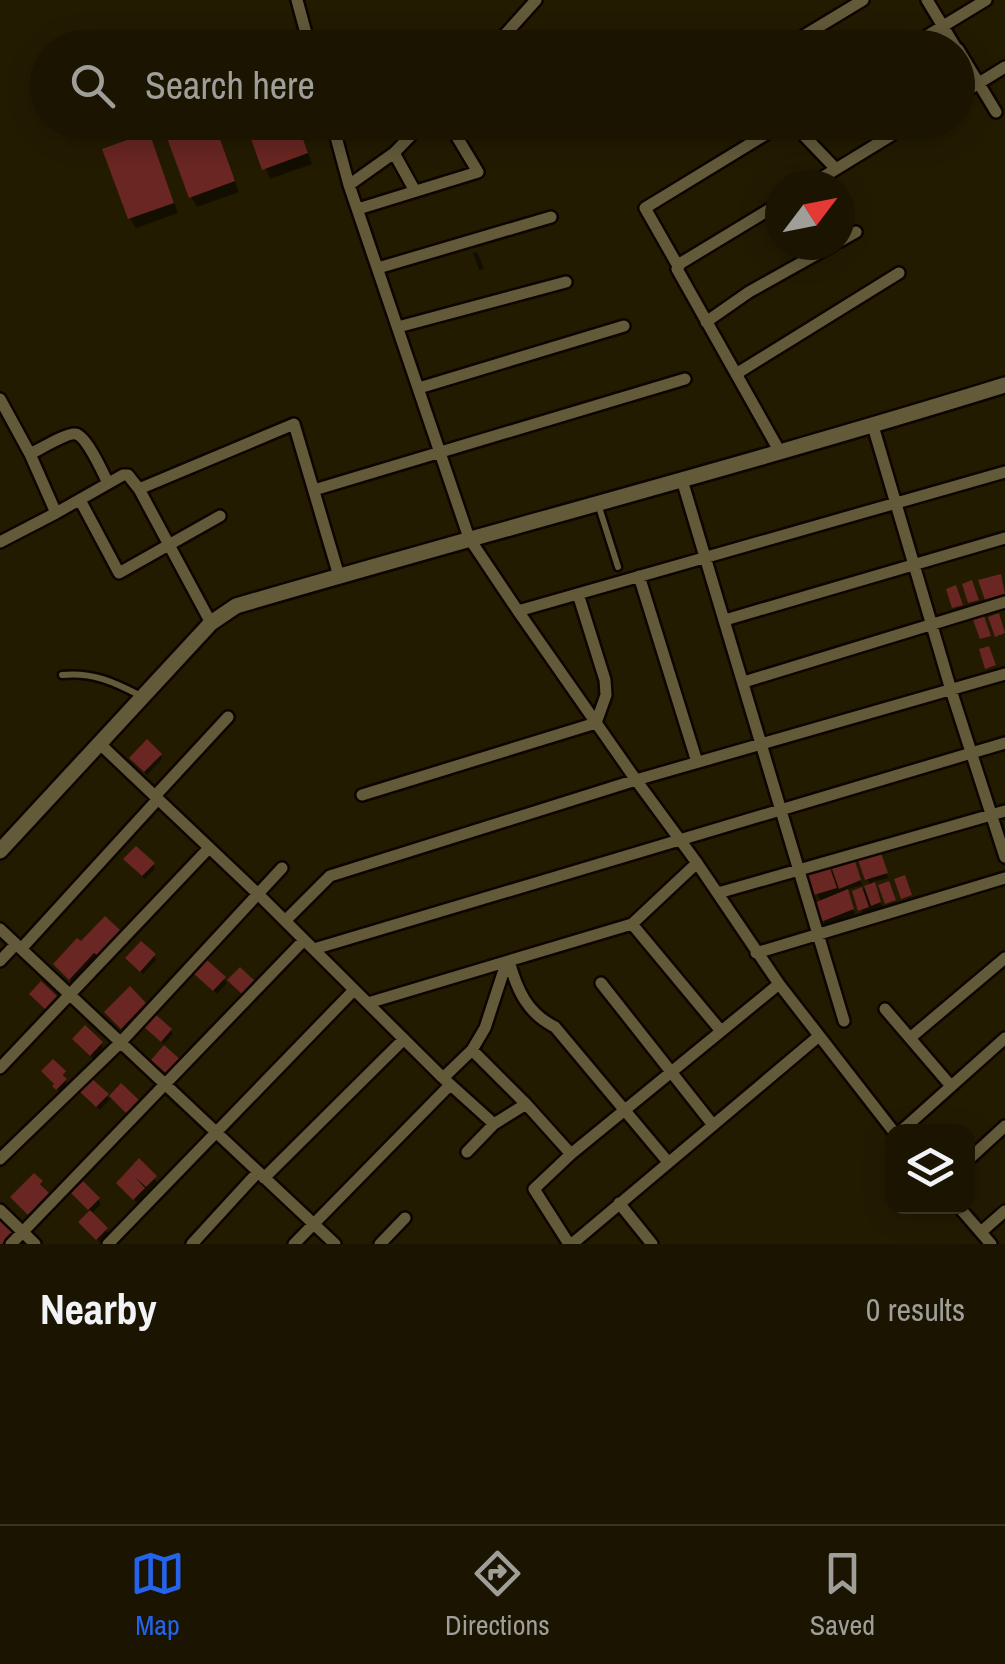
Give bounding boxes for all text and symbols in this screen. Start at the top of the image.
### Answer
search box [30,30,975,140]
icon: search [65,58,120,113]
text: Search here [145,60,315,111]
north arrow [765,170,855,260]
map controls [885,1124,975,1214]
button: layers [885,1124,975,1214]
text: Nearby [40,1281,157,1337]
text: 0 results [866,1288,965,1331]
tab: Map [130,1546,185,1644]
tab: Directions [445,1546,550,1644]
tab: Saved [810,1546,875,1644]

